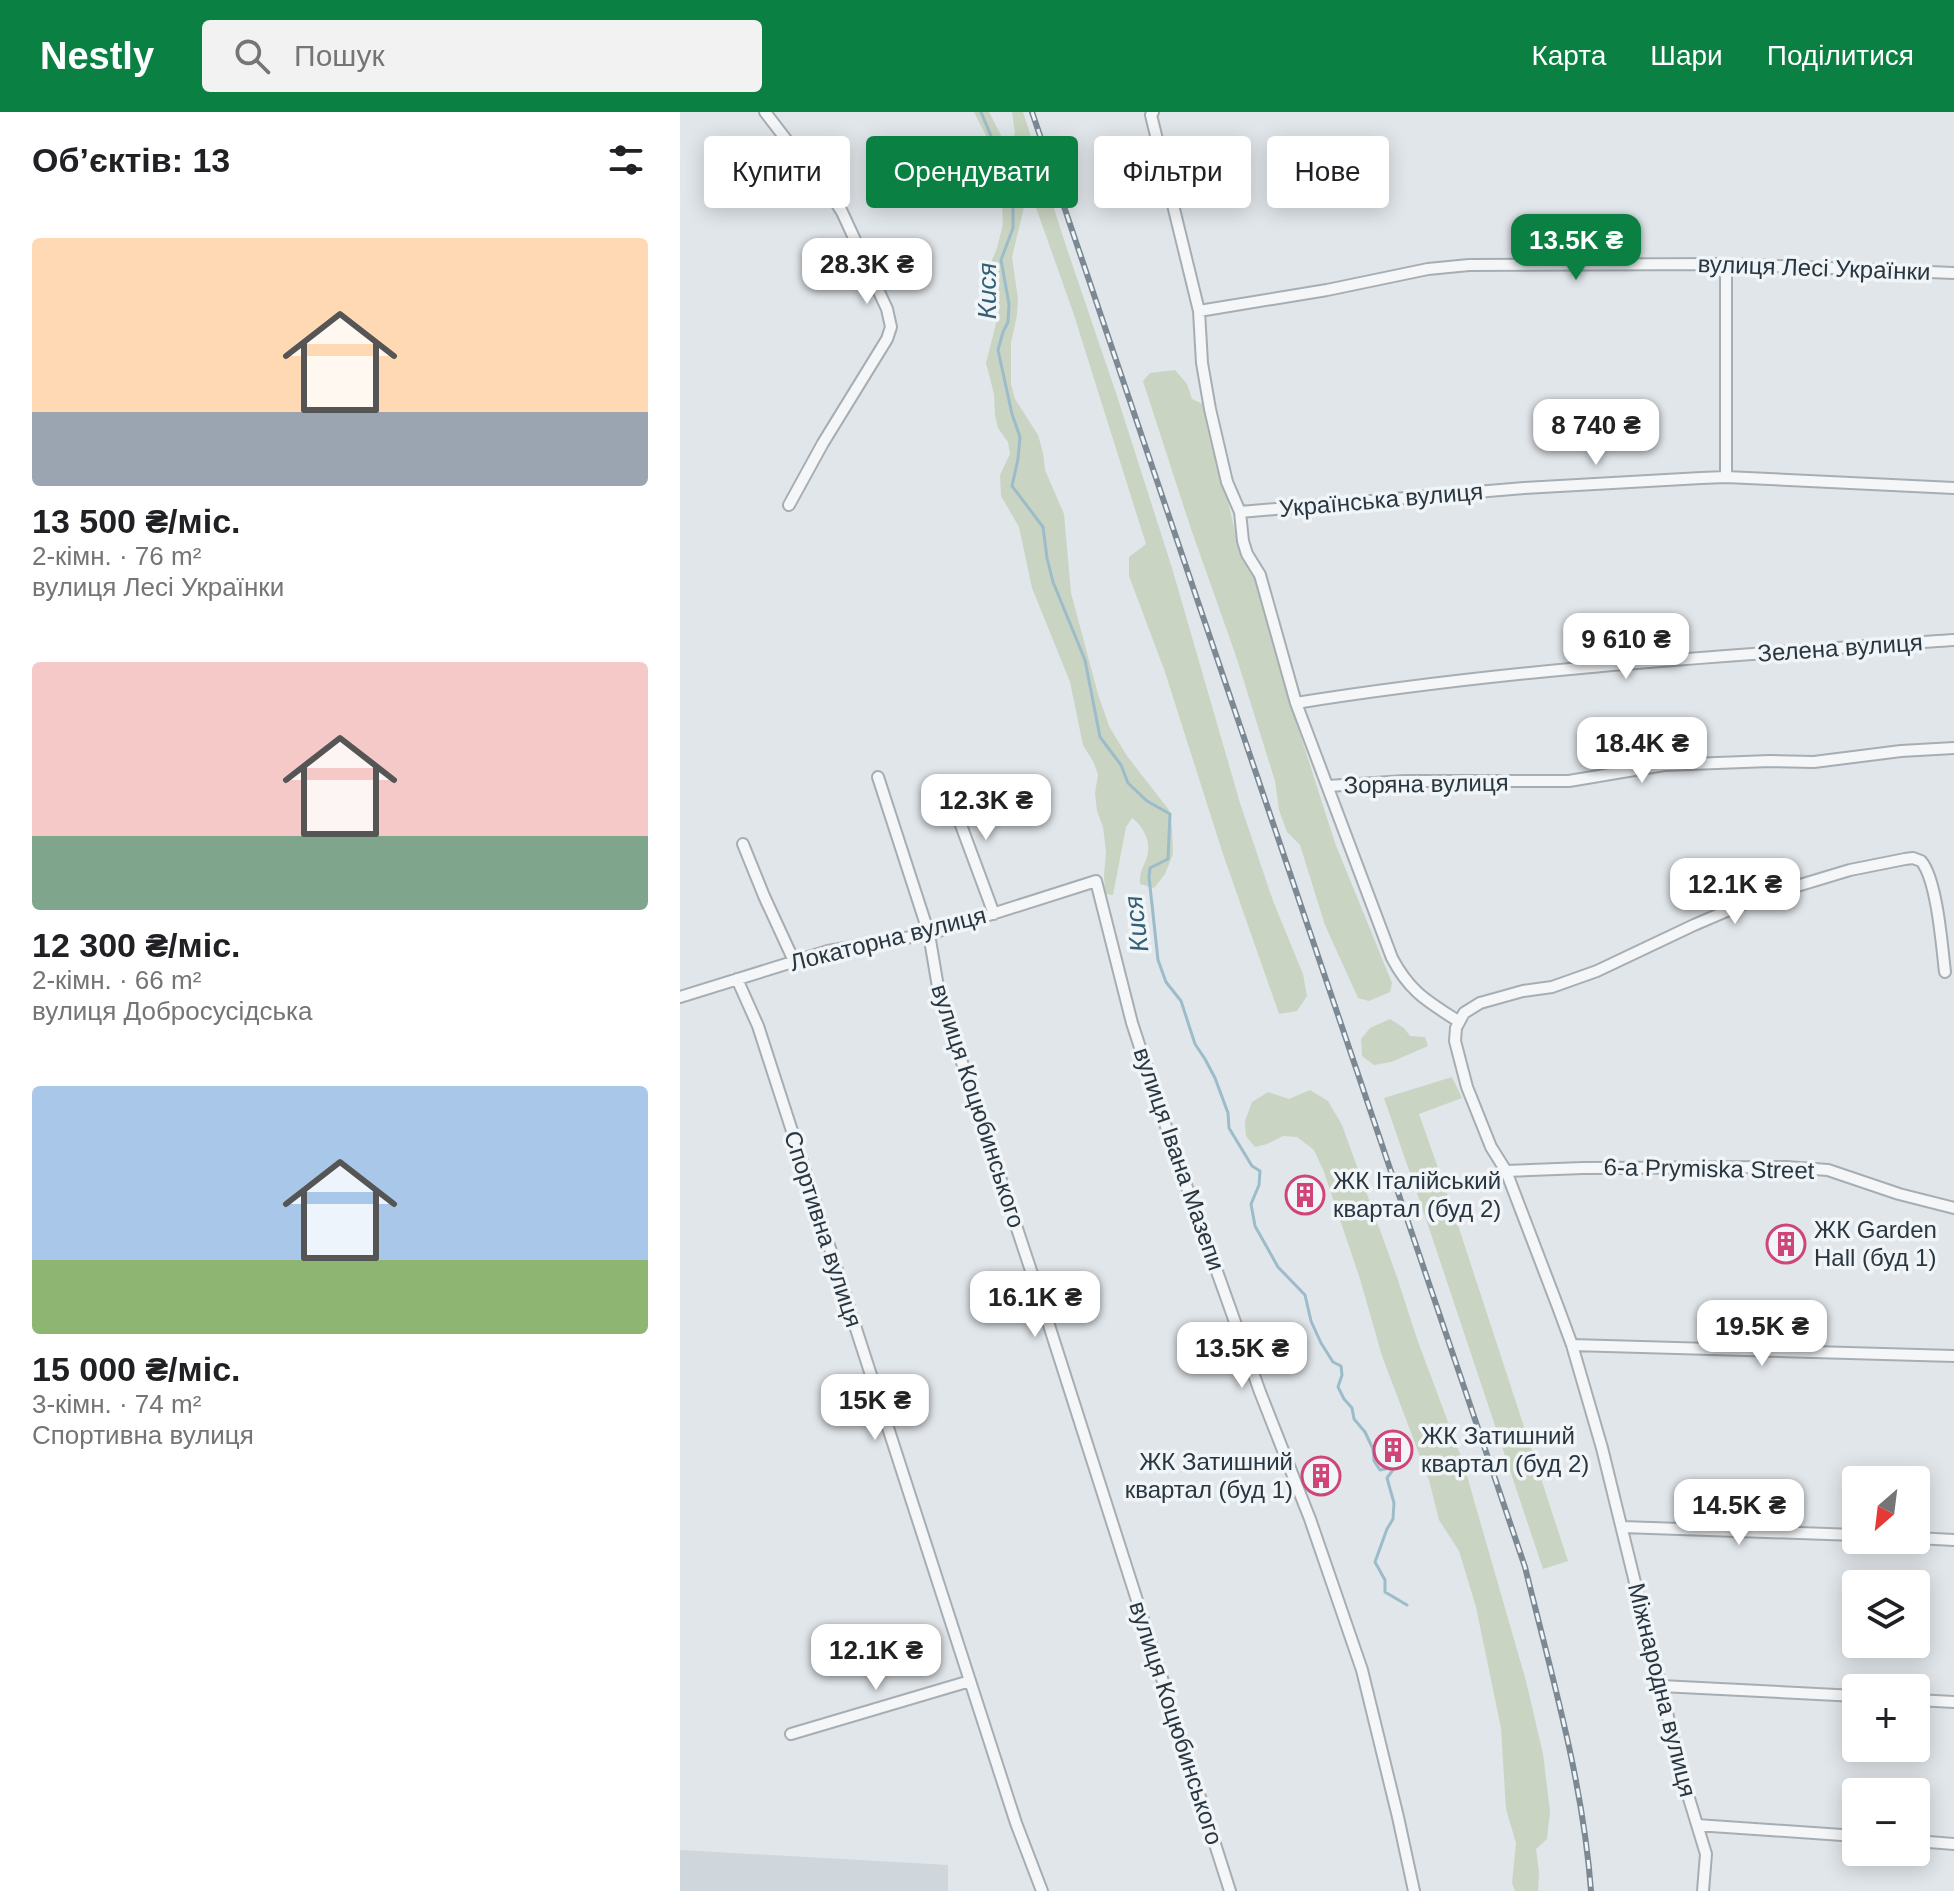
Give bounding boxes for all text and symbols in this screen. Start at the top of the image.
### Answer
search box [202,20,762,92]
icon: search [230,34,274,78]
text: Nestly [40,35,154,77]
text: Пошук [294,39,385,72]
text: Карта [1531,40,1606,71]
text: Шари [1650,40,1723,71]
text: Поділитися [1767,40,1914,71]
chip: Купити [704,136,850,208]
chip: Орендувати [866,136,1078,208]
chip: Фільтри [1094,136,1251,208]
chip: Нове [1267,136,1389,208]
icon: filters [604,138,648,182]
text: Об’єктів: 13 [32,141,230,179]
pin: 13.5K ₴ [1502,214,1650,282]
text: 13.5K ₴ [1529,225,1623,255]
pin: 28.3K ₴ [793,238,941,306]
text: 28.3K ₴ [820,249,914,279]
street label: вулиця Лесі Українки [1697,250,1931,285]
water label: Кися [972,263,1002,319]
icon: home [268,290,412,434]
pin: 8 740 ₴ [1522,399,1670,467]
text: 8 740 ₴ [1551,410,1641,440]
street label: Українська вулиця [1278,477,1484,522]
text: 13 500 ₴/міс. [32,502,241,540]
text: 2-кімн. · 76 m² [32,541,201,571]
text: вулиця Лесі Українки [32,572,284,602]
pin: 9 610 ₴ [1552,613,1700,681]
text: 9 610 ₴ [1581,624,1671,654]
street label: Зелена вулиця [1756,628,1923,667]
icon: home [268,714,412,858]
pin: 18.4K ₴ [1568,717,1716,785]
text: 18.4K ₴ [1595,728,1689,758]
street label: Зоряна вулиця [1343,769,1509,798]
pin: 12.3K ₴ [912,774,1060,842]
text: 12.3K ₴ [939,785,1033,815]
pin: 12.1K ₴ [1661,858,1809,926]
text: 12.1K ₴ [1688,869,1782,899]
water label: Кися [1118,894,1154,954]
street label: Локаторна вулиця [787,901,989,976]
text: 12 300 ₴/міс. [32,926,241,964]
text: 2-кімн. · 66 m² [32,965,201,995]
street label: вулиця Коцюбинського [926,981,1031,1231]
text: вулиця Добросусідська [32,996,312,1026]
street label: вулиця Івана Мазепи [1129,1044,1230,1274]
street label: Спортивна вулиця [779,1127,868,1330]
icon: home [268,1138,412,1282]
street label: 6-a Prymiska Street [1603,1153,1815,1184]
place label: ЖК Італійський квартал (буд 2) [1333,1167,1501,1222]
building icon: ЖК Італійський квартал (буд 2) [1284,1174,1326,1216]
place label: ЖК Garden Hall (буд 1) [1814,1216,1937,1271]
building icon: ЖК Garden Hall (буд 1) [1765,1223,1807,1265]
pin: 16.1K ₴ [961,1271,1109,1339]
text: 16.1K ₴ [988,1282,1082,1312]
pin: 19.5K ₴ [1688,1300,1836,1368]
text: 19.5K ₴ [1715,1311,1809,1341]
pin: 13.5K ₴ [1168,1322,1316,1390]
text: 13.5K ₴ [1195,1333,1289,1363]
text: 15 000 ₴/міс. [32,1350,241,1388]
pin: 15K ₴ [819,1374,931,1442]
text: 15K ₴ [839,1385,911,1415]
text: 3-кімн. · 74 m² [32,1389,201,1419]
text: Спортивна вулиця [32,1420,254,1450]
place label: ЖК Затишний квартал (буд 2) [1421,1422,1589,1477]
building icon: ЖК Затишний квартал (буд 2) [1372,1429,1414,1471]
place label: ЖК Затишний квартал (буд 1) [1125,1448,1293,1503]
building icon: ЖК Затишний квартал (буд 1) [1300,1455,1342,1497]
north arrow [1842,1466,1930,1554]
map controls [1842,1466,1930,1866]
pin: 14.5K ₴ [1665,1479,1813,1547]
text: 14.5K ₴ [1692,1490,1786,1520]
button: layers [1842,1570,1930,1658]
street label: Міжнародна вулиця [1623,1580,1702,1800]
street label: вулиця Коцюбинського [1124,1598,1229,1848]
pin: 12.1K ₴ [802,1624,950,1692]
text: 12.1K ₴ [829,1635,923,1665]
button: + [1842,1674,1930,1762]
button: − [1842,1778,1930,1866]

